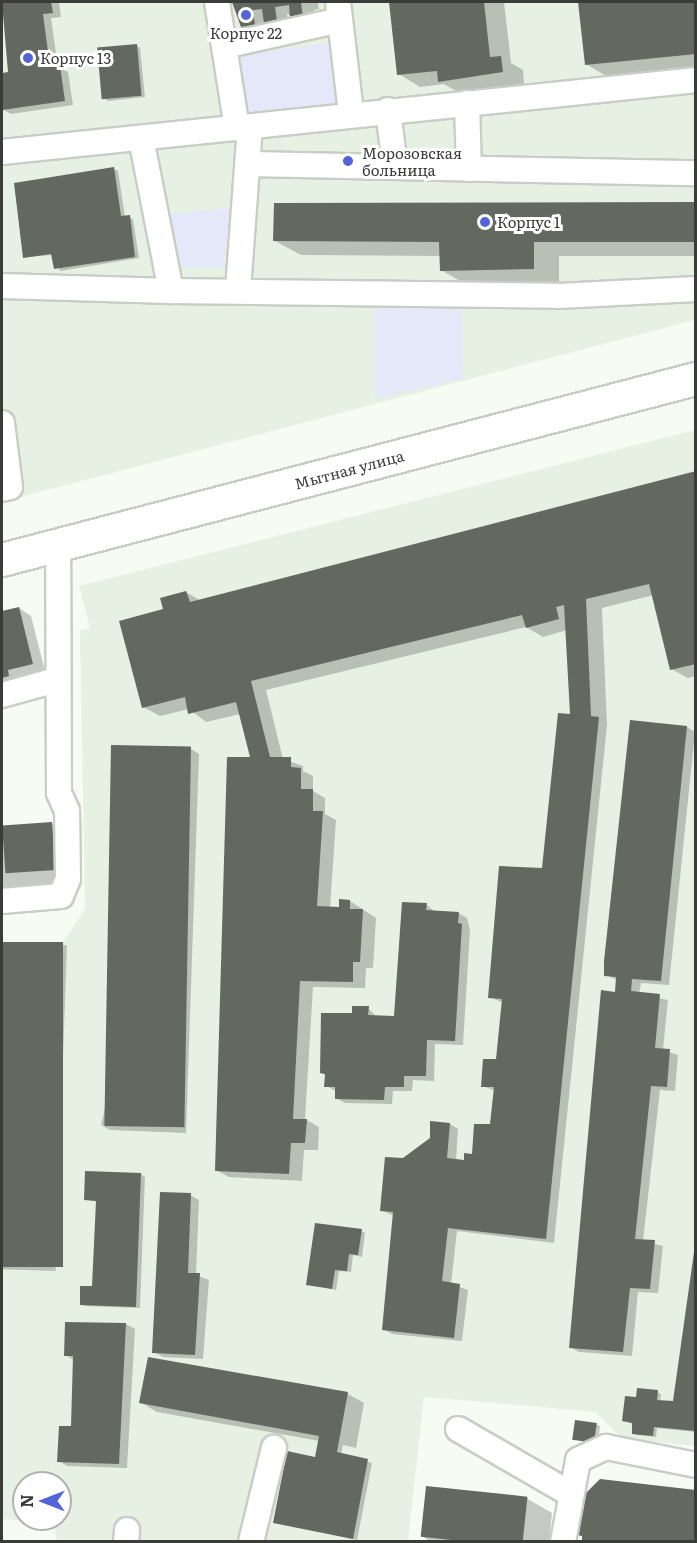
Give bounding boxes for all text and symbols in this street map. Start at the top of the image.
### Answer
marker: Корпус 22 [239,8,253,22]
place label: Корпус 22 [210,24,282,42]
place label: Корпус 13 [40,49,111,67]
marker: Корпус 13 [21,51,35,65]
place label: Морозовская больница [362,143,462,178]
marker: Морозовская больница [339,152,357,170]
place label: Корпус 1 [497,213,560,231]
marker: Корпус 1 [478,215,492,229]
street label: Мытная улица [292,446,406,492]
north arrow [12,1471,72,1531]
text: N [14,1494,38,1508]

